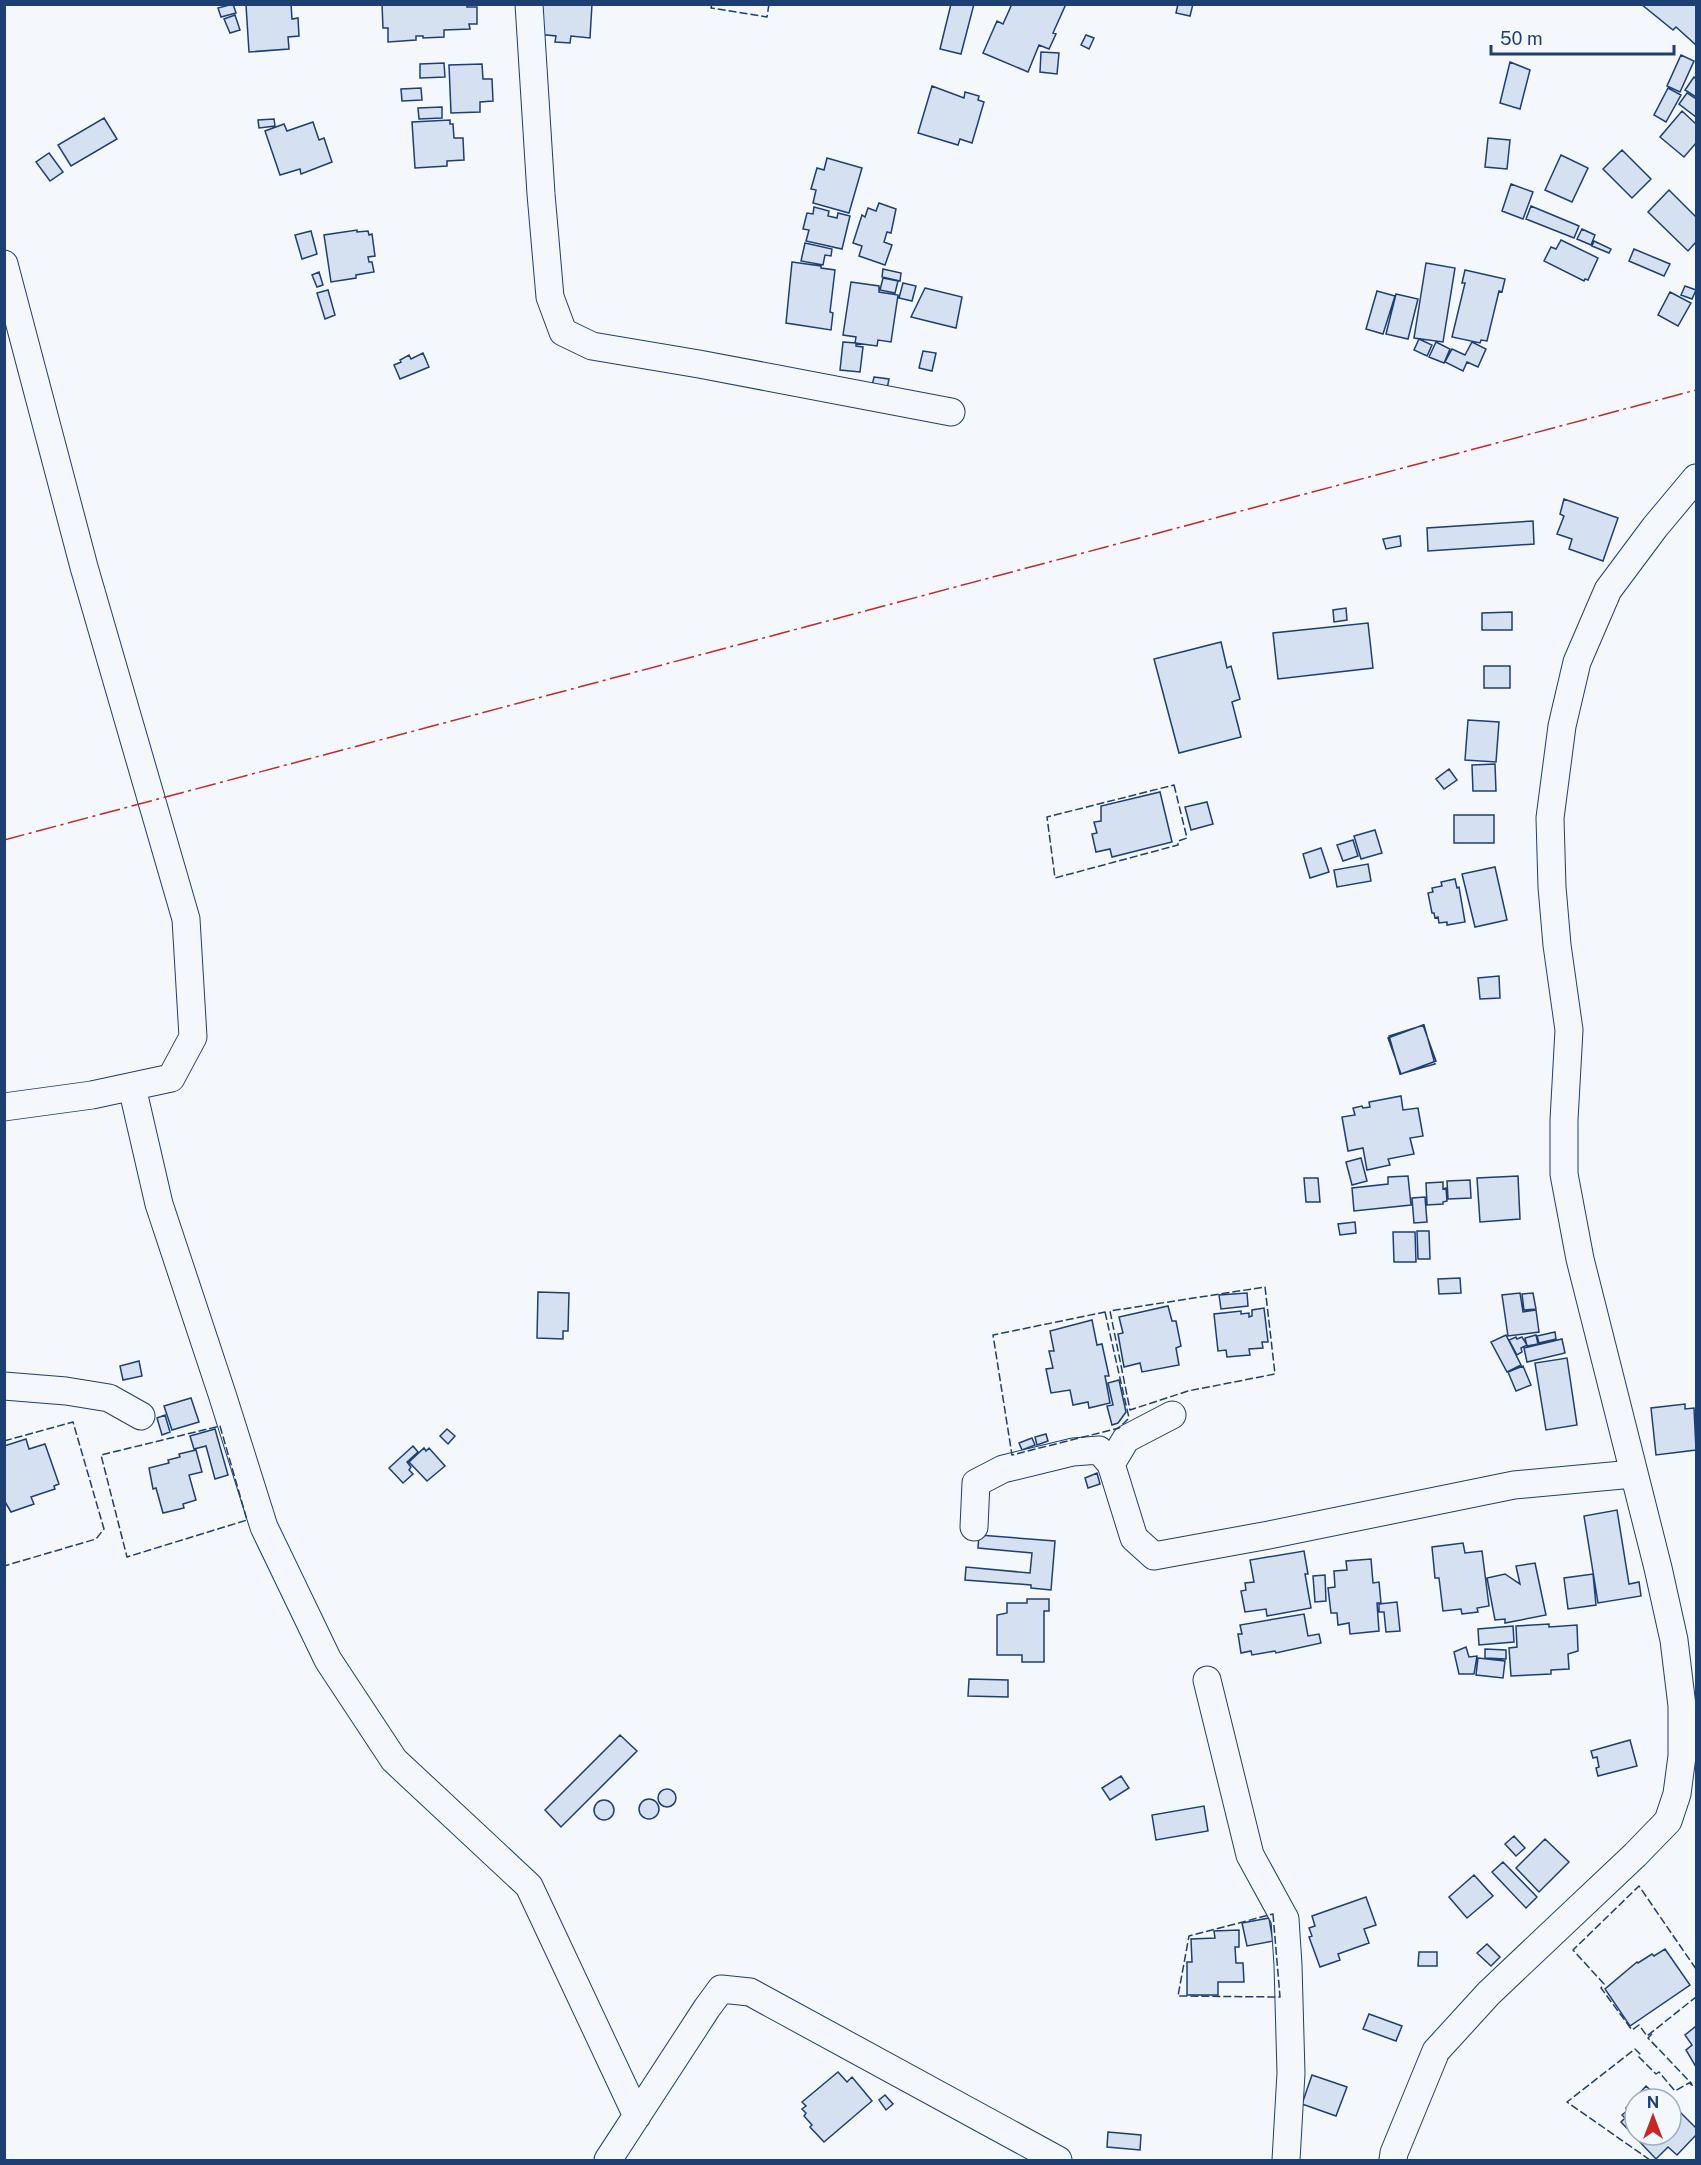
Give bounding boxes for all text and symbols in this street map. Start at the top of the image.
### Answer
scale bar [1491,18,1674,56]
text: 50 m [1500,28,1543,49]
north arrow [1623,2087,1683,2147]
text: N [1647,2093,1659,2112]

